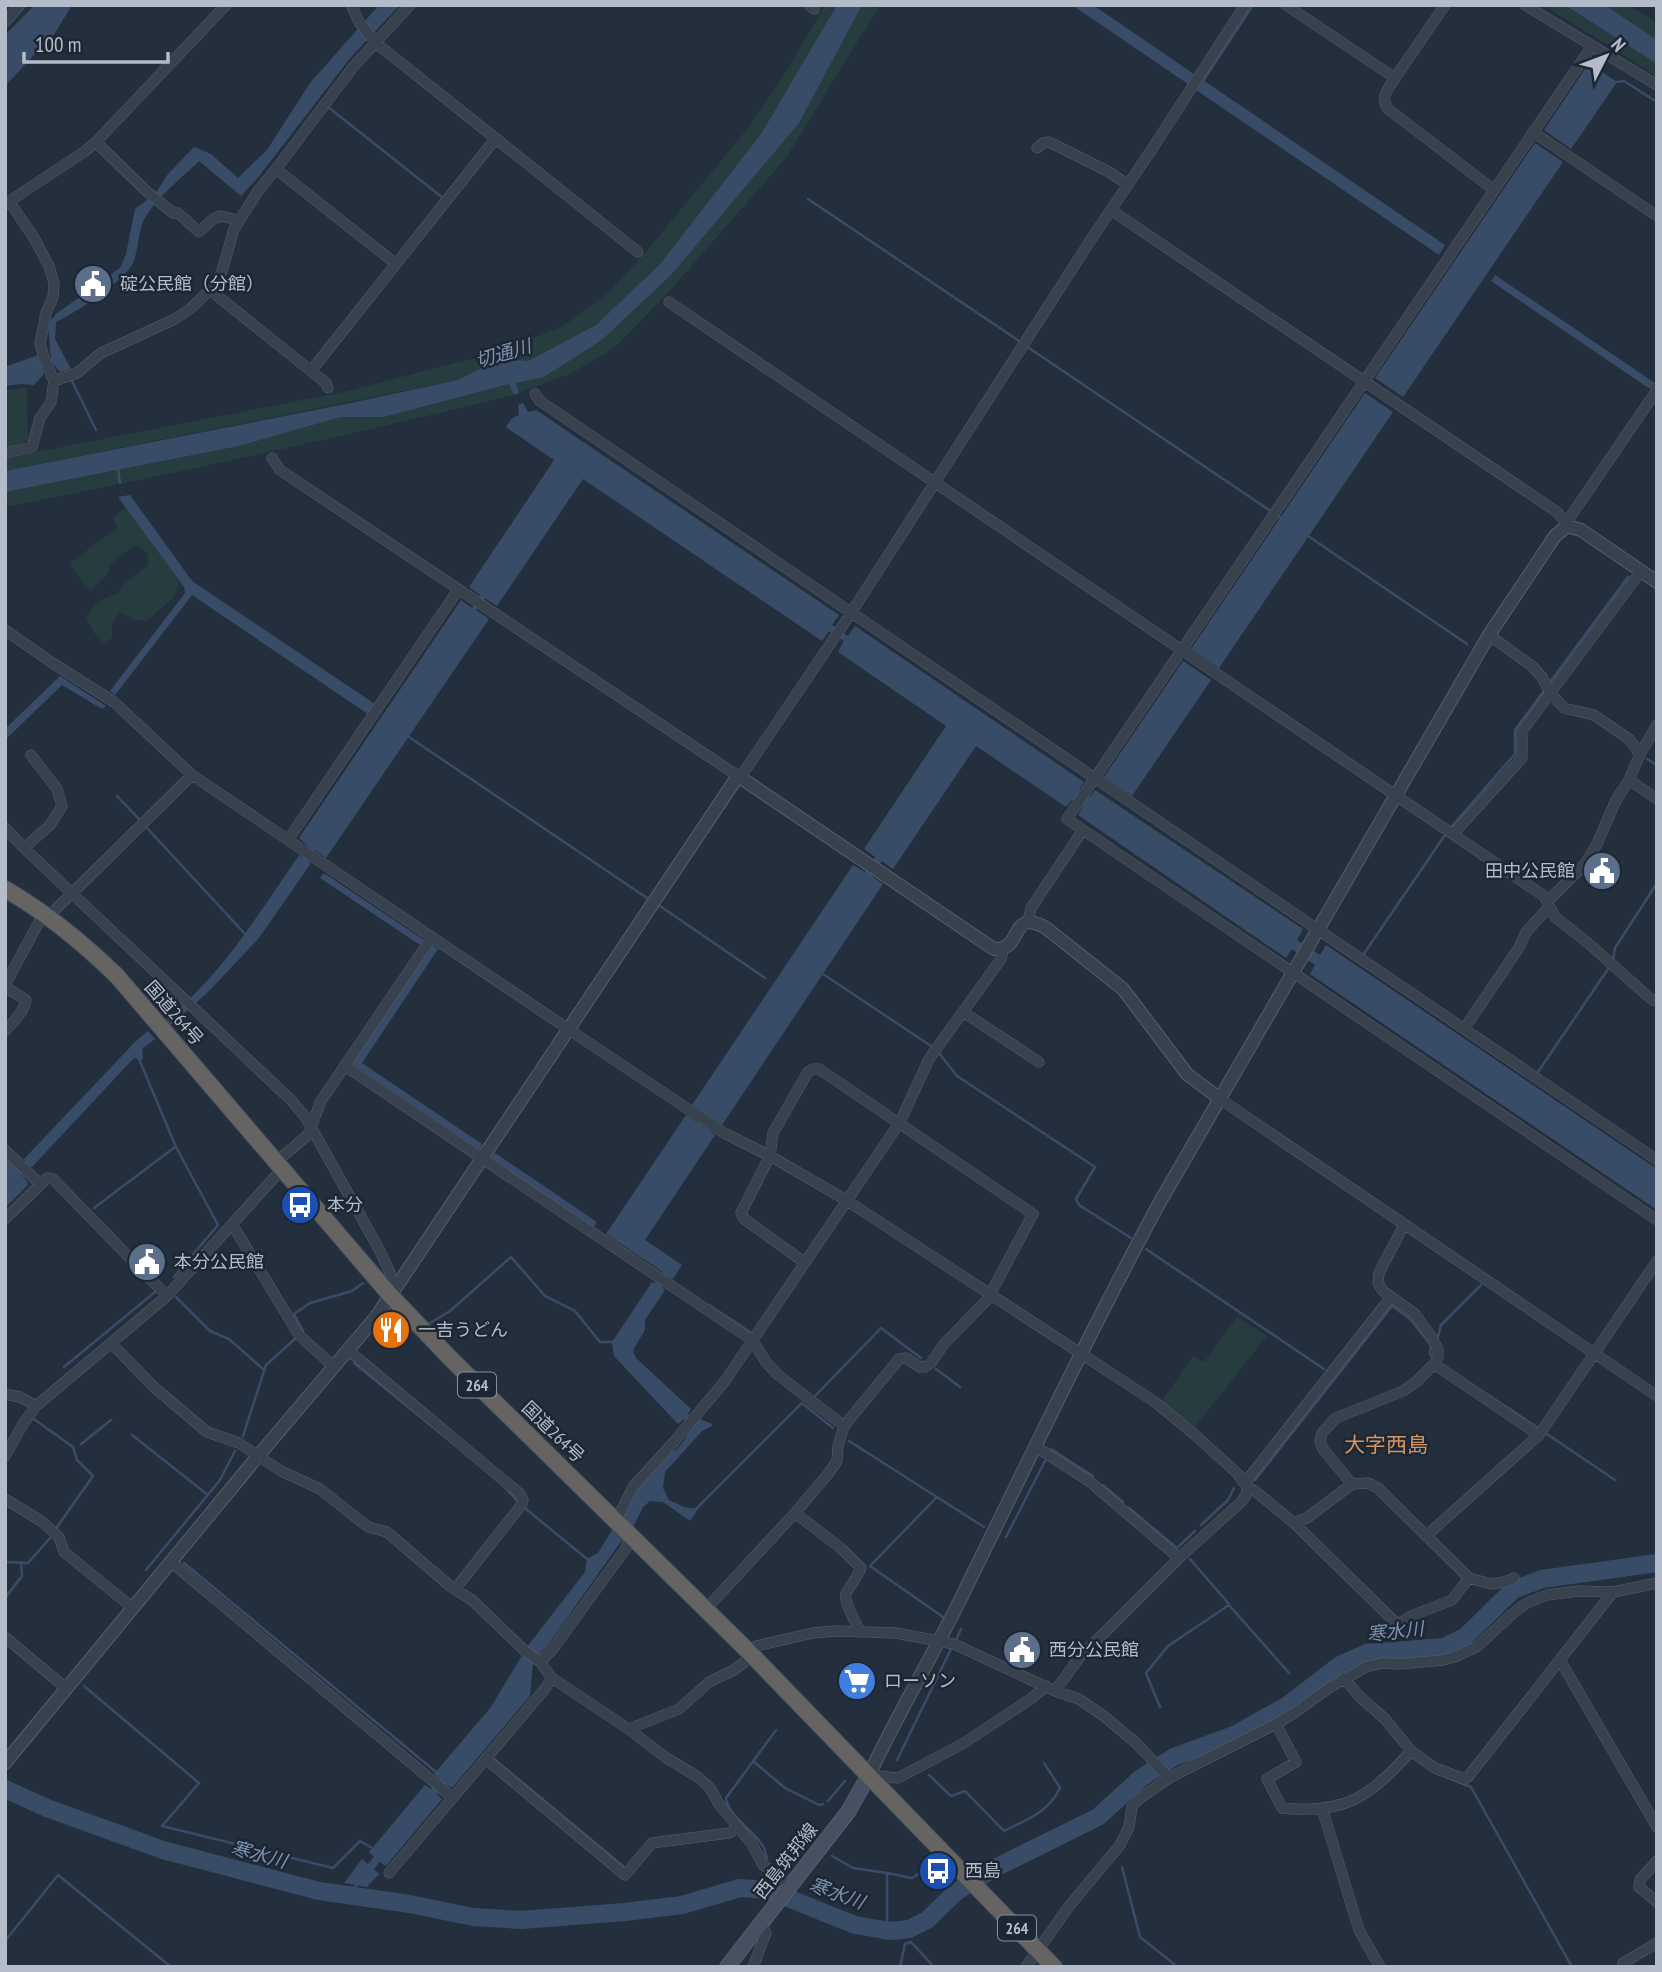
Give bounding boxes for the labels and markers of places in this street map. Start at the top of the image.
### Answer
public building icon: 碇公民館（分館） [72,263,114,305]
place label: 碇公民館（分館） [120,272,264,295]
public building icon: 田中公民館 [1581,850,1623,892]
place label: 田中公民館 [1485,859,1575,882]
bus stop icon: 本分 [279,1184,321,1226]
place label: 本分 [327,1193,363,1216]
public building icon: 本分公民館 [126,1241,168,1283]
place label: 本分公民館 [174,1250,264,1273]
restaurant icon: 一吉うどん [370,1309,412,1351]
place label: 一吉うどん [418,1318,508,1341]
public building icon: 西分公民館 [1001,1629,1043,1671]
place label: 西分公民館 [1049,1638,1139,1661]
supermarket icon: ローソン [836,1660,878,1702]
place label: ローソン [884,1669,956,1692]
bus stop icon: 西島 [917,1850,959,1892]
place label: 西島 [965,1859,1001,1882]

